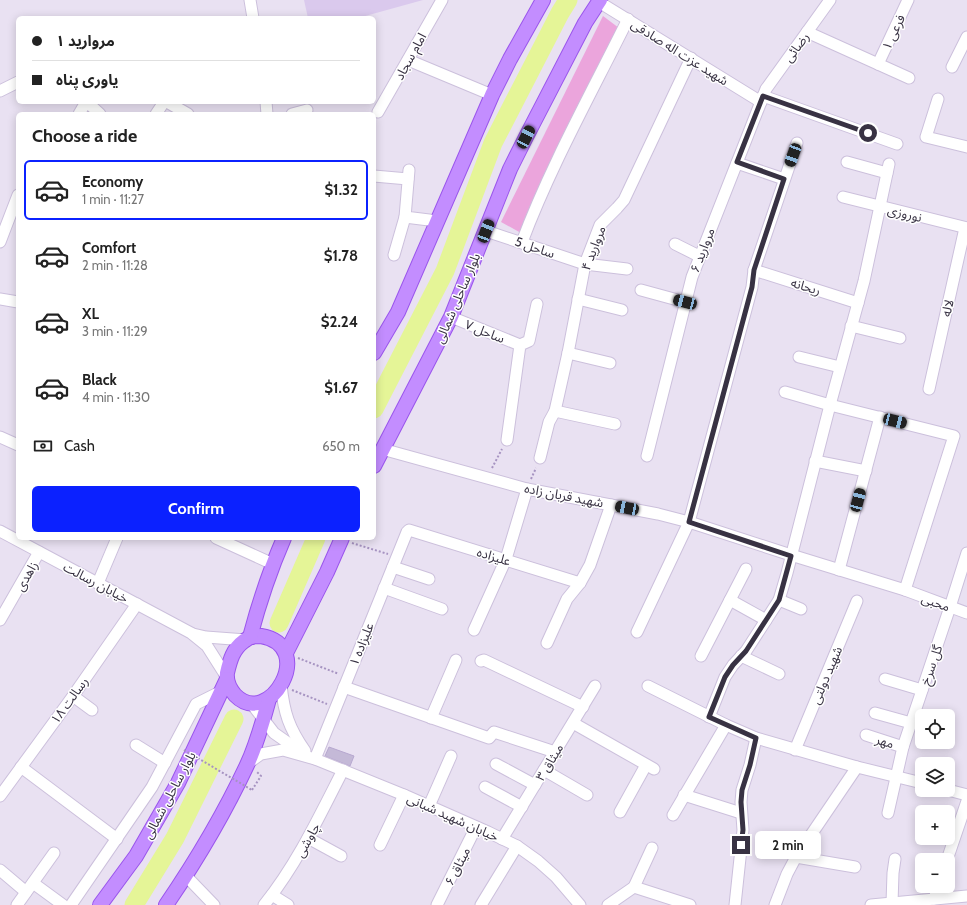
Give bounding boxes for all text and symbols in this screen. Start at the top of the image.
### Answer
street label: فرعی ۱ [878,12,909,53]
street label: شهید عزت اله صادقی [628,16,732,89]
street label: رضائی [780,29,813,66]
street label: امام سجاد [391,30,431,83]
text: مروارید ۱ [56,32,115,50]
text: یاوری پناه [56,71,118,89]
car [515,124,537,150]
route start [859,124,877,142]
text: Choose a ride [32,125,137,147]
car [783,142,803,168]
icon: car [34,172,70,208]
text: Economy [82,173,143,191]
text: $1.32 [324,181,358,199]
text: 1 min · 11:27 [82,191,144,207]
street label: نوروزی [886,201,924,226]
car [476,218,496,244]
street label: مروارید ۴ [577,223,609,273]
street label: مروارید ۶ [686,225,718,275]
street label: ساحل 5 [513,233,557,262]
icon: car [34,238,70,274]
text: Comfort [82,239,136,257]
text: $1.78 [324,247,358,265]
street label: بلوار ساحلی شمالی [431,250,484,346]
text: 2 min · 11:28 [82,257,148,273]
street label: ریحانه [789,274,823,298]
car [672,293,698,311]
street label: لاله [937,298,957,318]
icon: car [34,304,70,340]
text: XL [82,305,99,323]
text: $2.24 [321,313,358,331]
street label: ساحل ۷ [462,316,507,347]
text: 3 min · 11:29 [82,323,148,339]
icon: car [34,370,70,406]
text: Black [82,371,117,389]
text: $1.67 [324,379,358,397]
text: 4 min · 11:30 [82,389,150,405]
car [882,412,908,430]
icon: cash [32,435,54,457]
text: Cash [64,437,95,455]
text: 650 m [322,438,360,454]
street label: شهید قربان زاده [523,479,605,511]
button: Confirm [32,486,360,532]
car [849,487,867,513]
car [614,500,640,516]
street label: علیزاده [475,543,513,569]
street label: زاهدی [11,558,42,594]
street label: خیابان رسالت [60,558,132,607]
street label: محبی [919,589,953,615]
street label: علیزاده ۱ [345,620,377,668]
street label: گل سرخ [917,642,948,688]
street label: شهید دولتی [807,644,846,707]
street label: رسالت ۱۸ [47,674,91,726]
map controls [915,709,955,893]
button: locate [915,709,955,749]
street label: مهر [872,730,896,752]
street label: میثاق ۳ [532,740,566,784]
street label: بلوار ساحلی شمالی [139,749,200,842]
button: layers [915,757,955,797]
street label: خیابان شهید شبانی [404,790,501,845]
button: + [915,805,955,845]
street label: چاوشی [291,820,325,861]
callout: 2 min [755,831,821,859]
route end [732,836,750,854]
text: 2 min [772,837,804,853]
street label: میثاق ۶ [441,844,474,888]
button: − [915,853,955,893]

